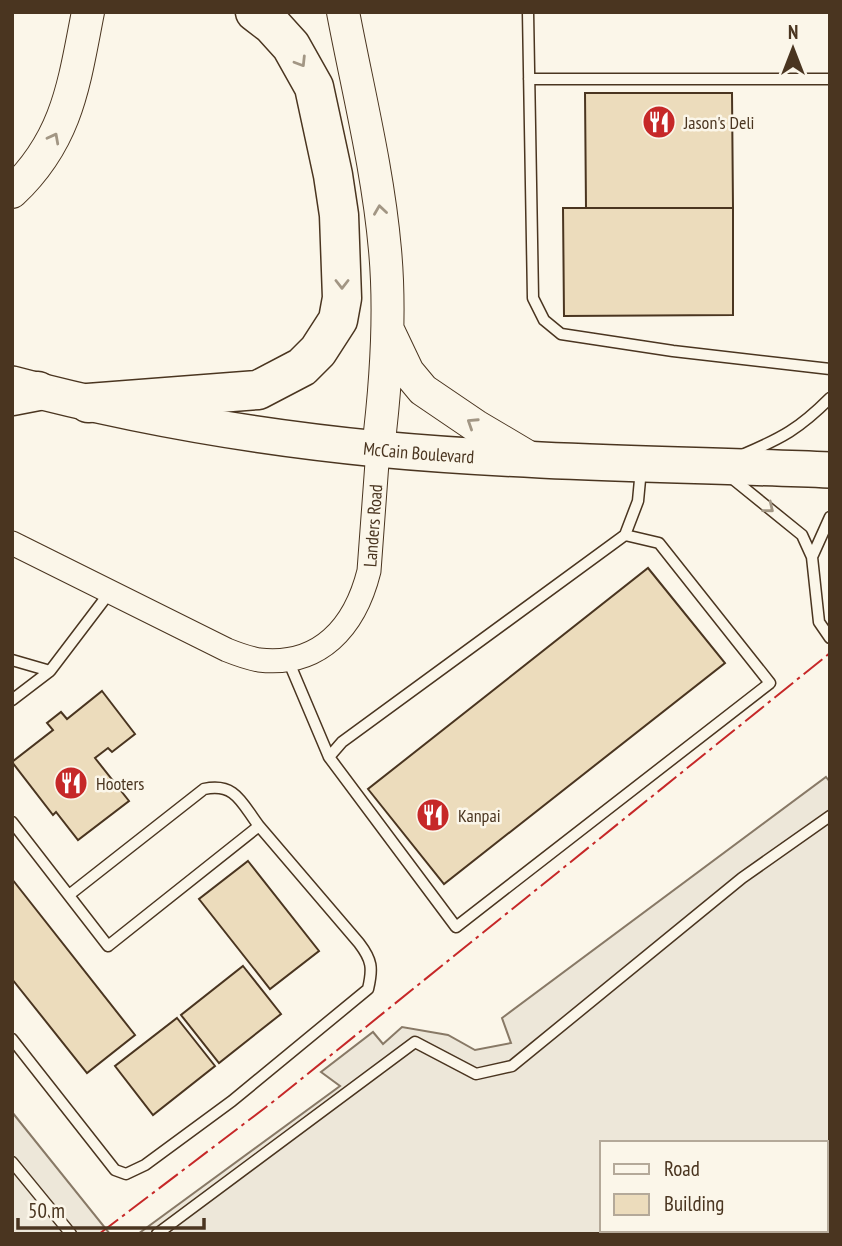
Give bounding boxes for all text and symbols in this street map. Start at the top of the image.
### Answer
north arrow [758,14,828,84]
text: N [788,20,798,44]
one-way arrow [292,55,305,68]
restaurant icon: Jason's Deli [640,103,678,141]
place label: Jason's Deli [683,111,755,134]
one-way arrow [45,133,59,145]
one-way arrow [372,204,387,215]
one-way arrow [334,279,350,290]
one-way arrow [466,418,479,431]
street label: McCain Boulevard [362,436,475,468]
street label: Landers Road [358,483,387,568]
one-way arrow [760,500,773,512]
restaurant icon: Hooters [52,764,90,802]
place label: Hooters [96,772,144,795]
restaurant icon: Kanpai [414,796,452,834]
place label: Kanpai [458,804,501,827]
legend [600,1141,828,1232]
text: Road [664,1155,700,1182]
scale bar [18,1186,203,1230]
text: Building [664,1190,724,1217]
text: 50 m [28,1197,65,1224]

